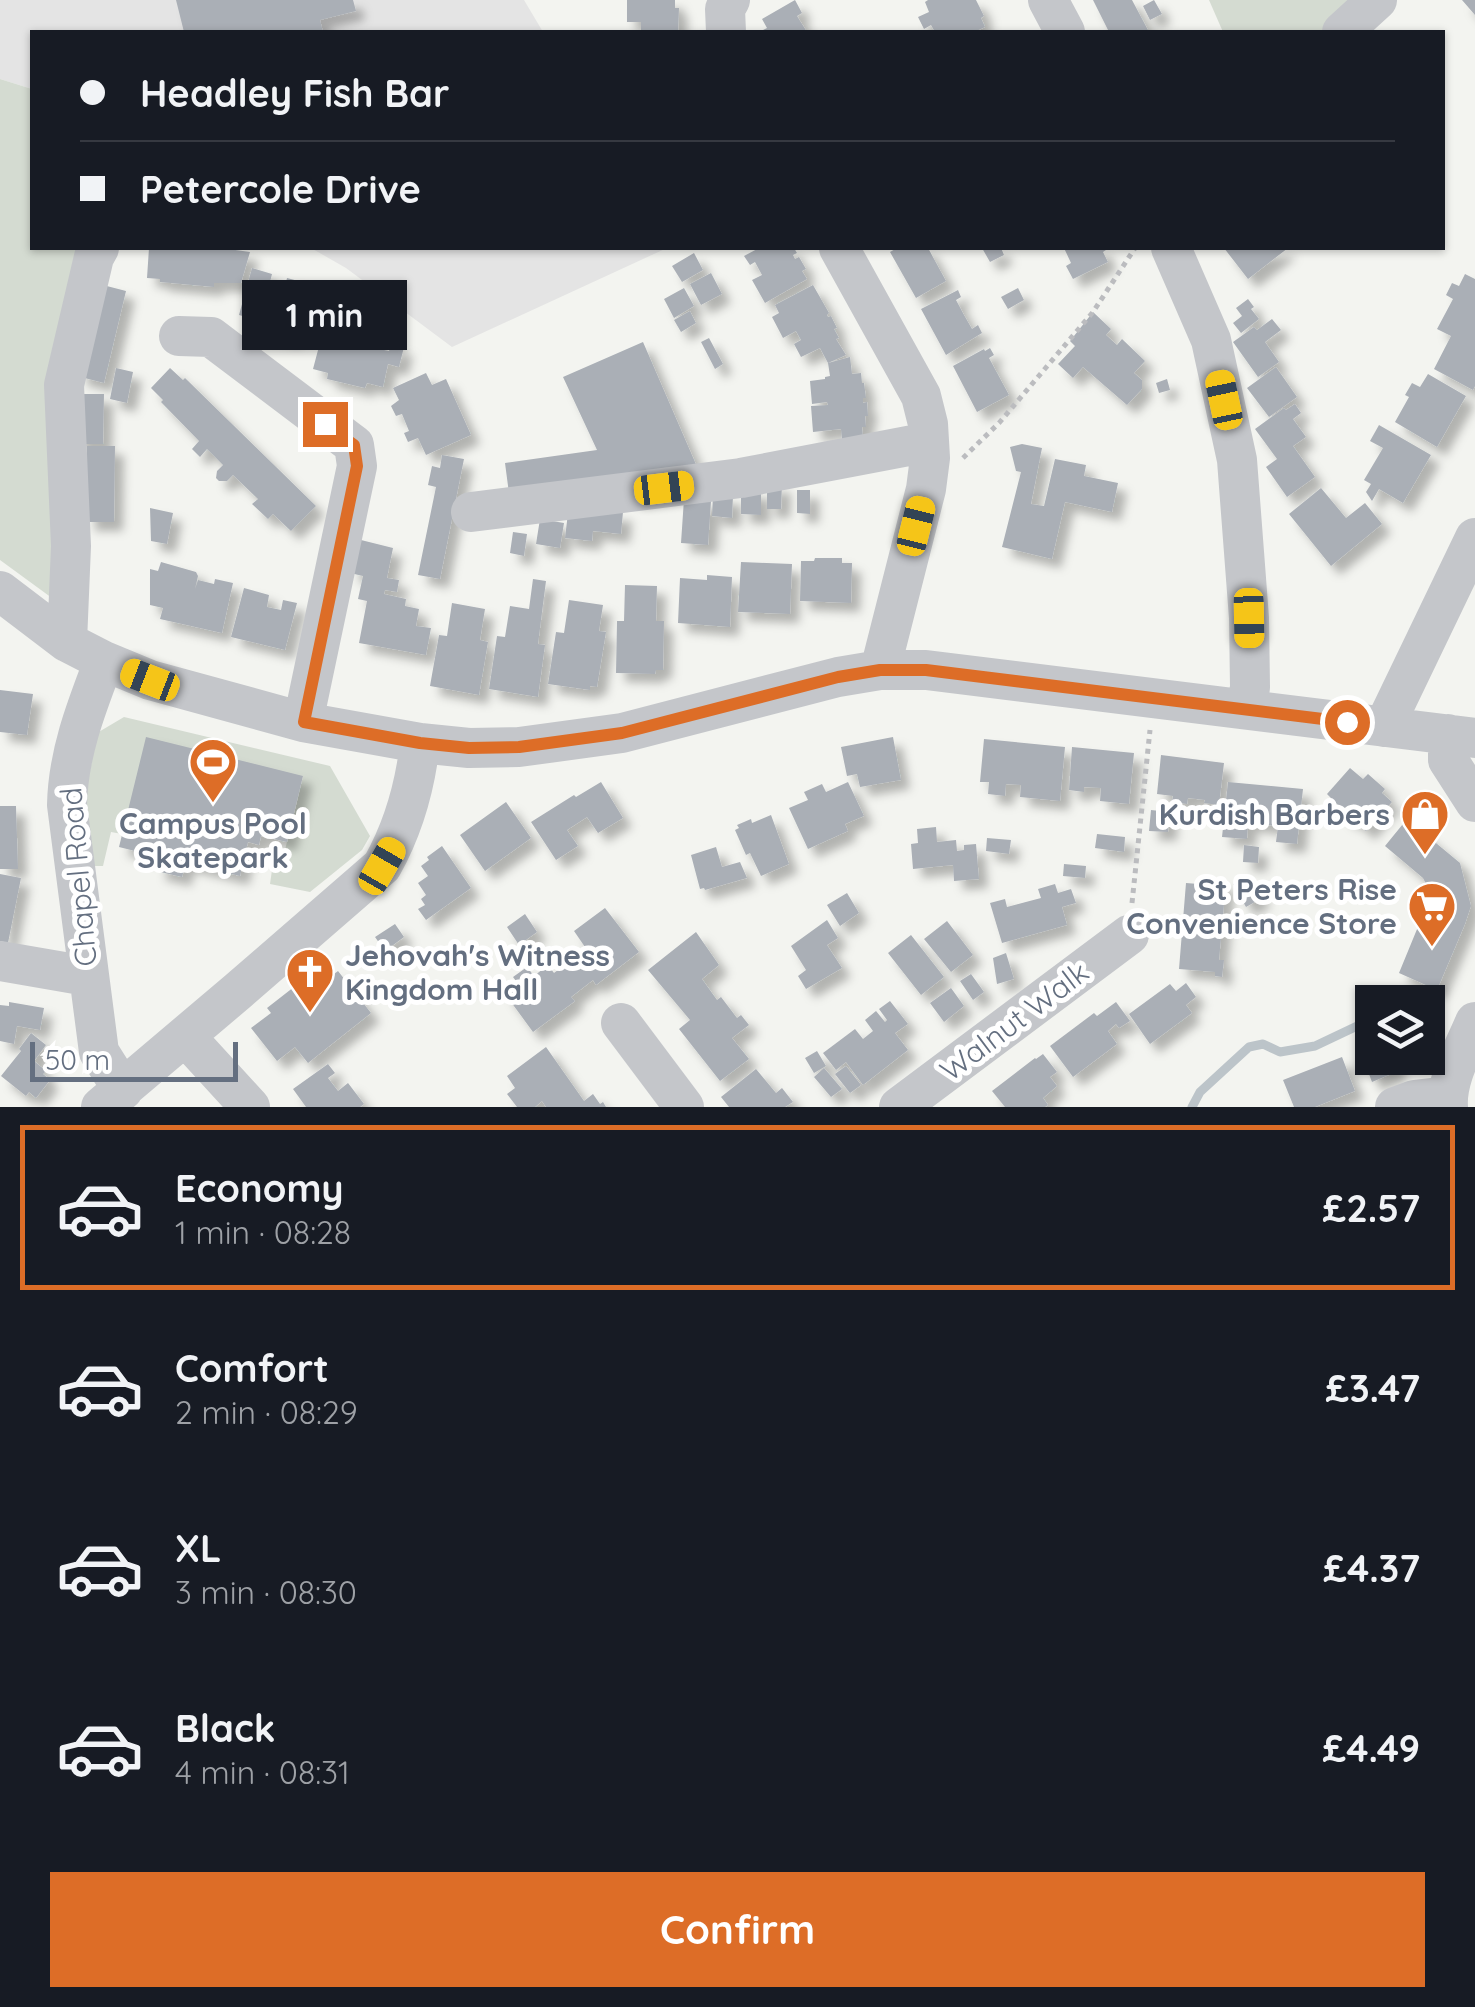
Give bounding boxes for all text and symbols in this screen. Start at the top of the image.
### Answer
text: Headley Fish Bar [140,69,449,117]
text: Petercole Drive [140,165,421,213]
callout: 1 min [242,279,408,349]
text: 1 min [286,295,363,335]
car [1203,368,1245,432]
route end [303,402,348,447]
car [632,469,696,507]
car [894,493,938,559]
car [1233,588,1265,648]
car [117,655,183,705]
route start [1325,700,1370,745]
sports icon: Campus Pool Skatepark [187,736,239,804]
street label: Chapel Road [51,786,105,968]
shop icon: Kurdish Barbers [1399,788,1451,856]
place label: Kurdish Barbers [1159,795,1390,833]
place label: Campus Pool Skatepark [119,804,307,876]
car [354,833,410,899]
place label: St Peters Rise Convenience Store [1126,870,1397,942]
supermarket icon: St Peters Rise Convenience Store [1406,880,1458,948]
place label: Jehovah's Witness Kingdom Hall [345,936,610,1008]
church icon: Jehovah's Witness Kingdom Hall [284,946,336,1014]
street label: Walnut Walk [932,953,1096,1089]
map controls [1355,985,1445,1075]
button: layers [1355,985,1445,1075]
scale bar [30,1037,238,1082]
text: 50 m [45,1042,110,1077]
icon: car [55,1163,145,1253]
text: Economy [175,1164,344,1212]
text: £2.57 [1322,1184,1420,1232]
text: 1 min · 08:28 [175,1212,351,1252]
icon: car [55,1343,145,1433]
text: Comfort [175,1344,329,1392]
text: £3.47 [1325,1364,1420,1412]
text: 2 min · 08:29 [175,1392,358,1432]
icon: car [55,1523,145,1613]
text: XL [175,1524,221,1572]
text: £4.37 [1323,1544,1420,1592]
text: 3 min · 08:30 [175,1572,357,1612]
icon: car [55,1703,145,1793]
text: Black [175,1704,275,1752]
text: £4.49 [1322,1724,1420,1772]
text: 4 min · 08:31 [175,1752,350,1792]
button: Confirm [50,1872,1425,1987]

